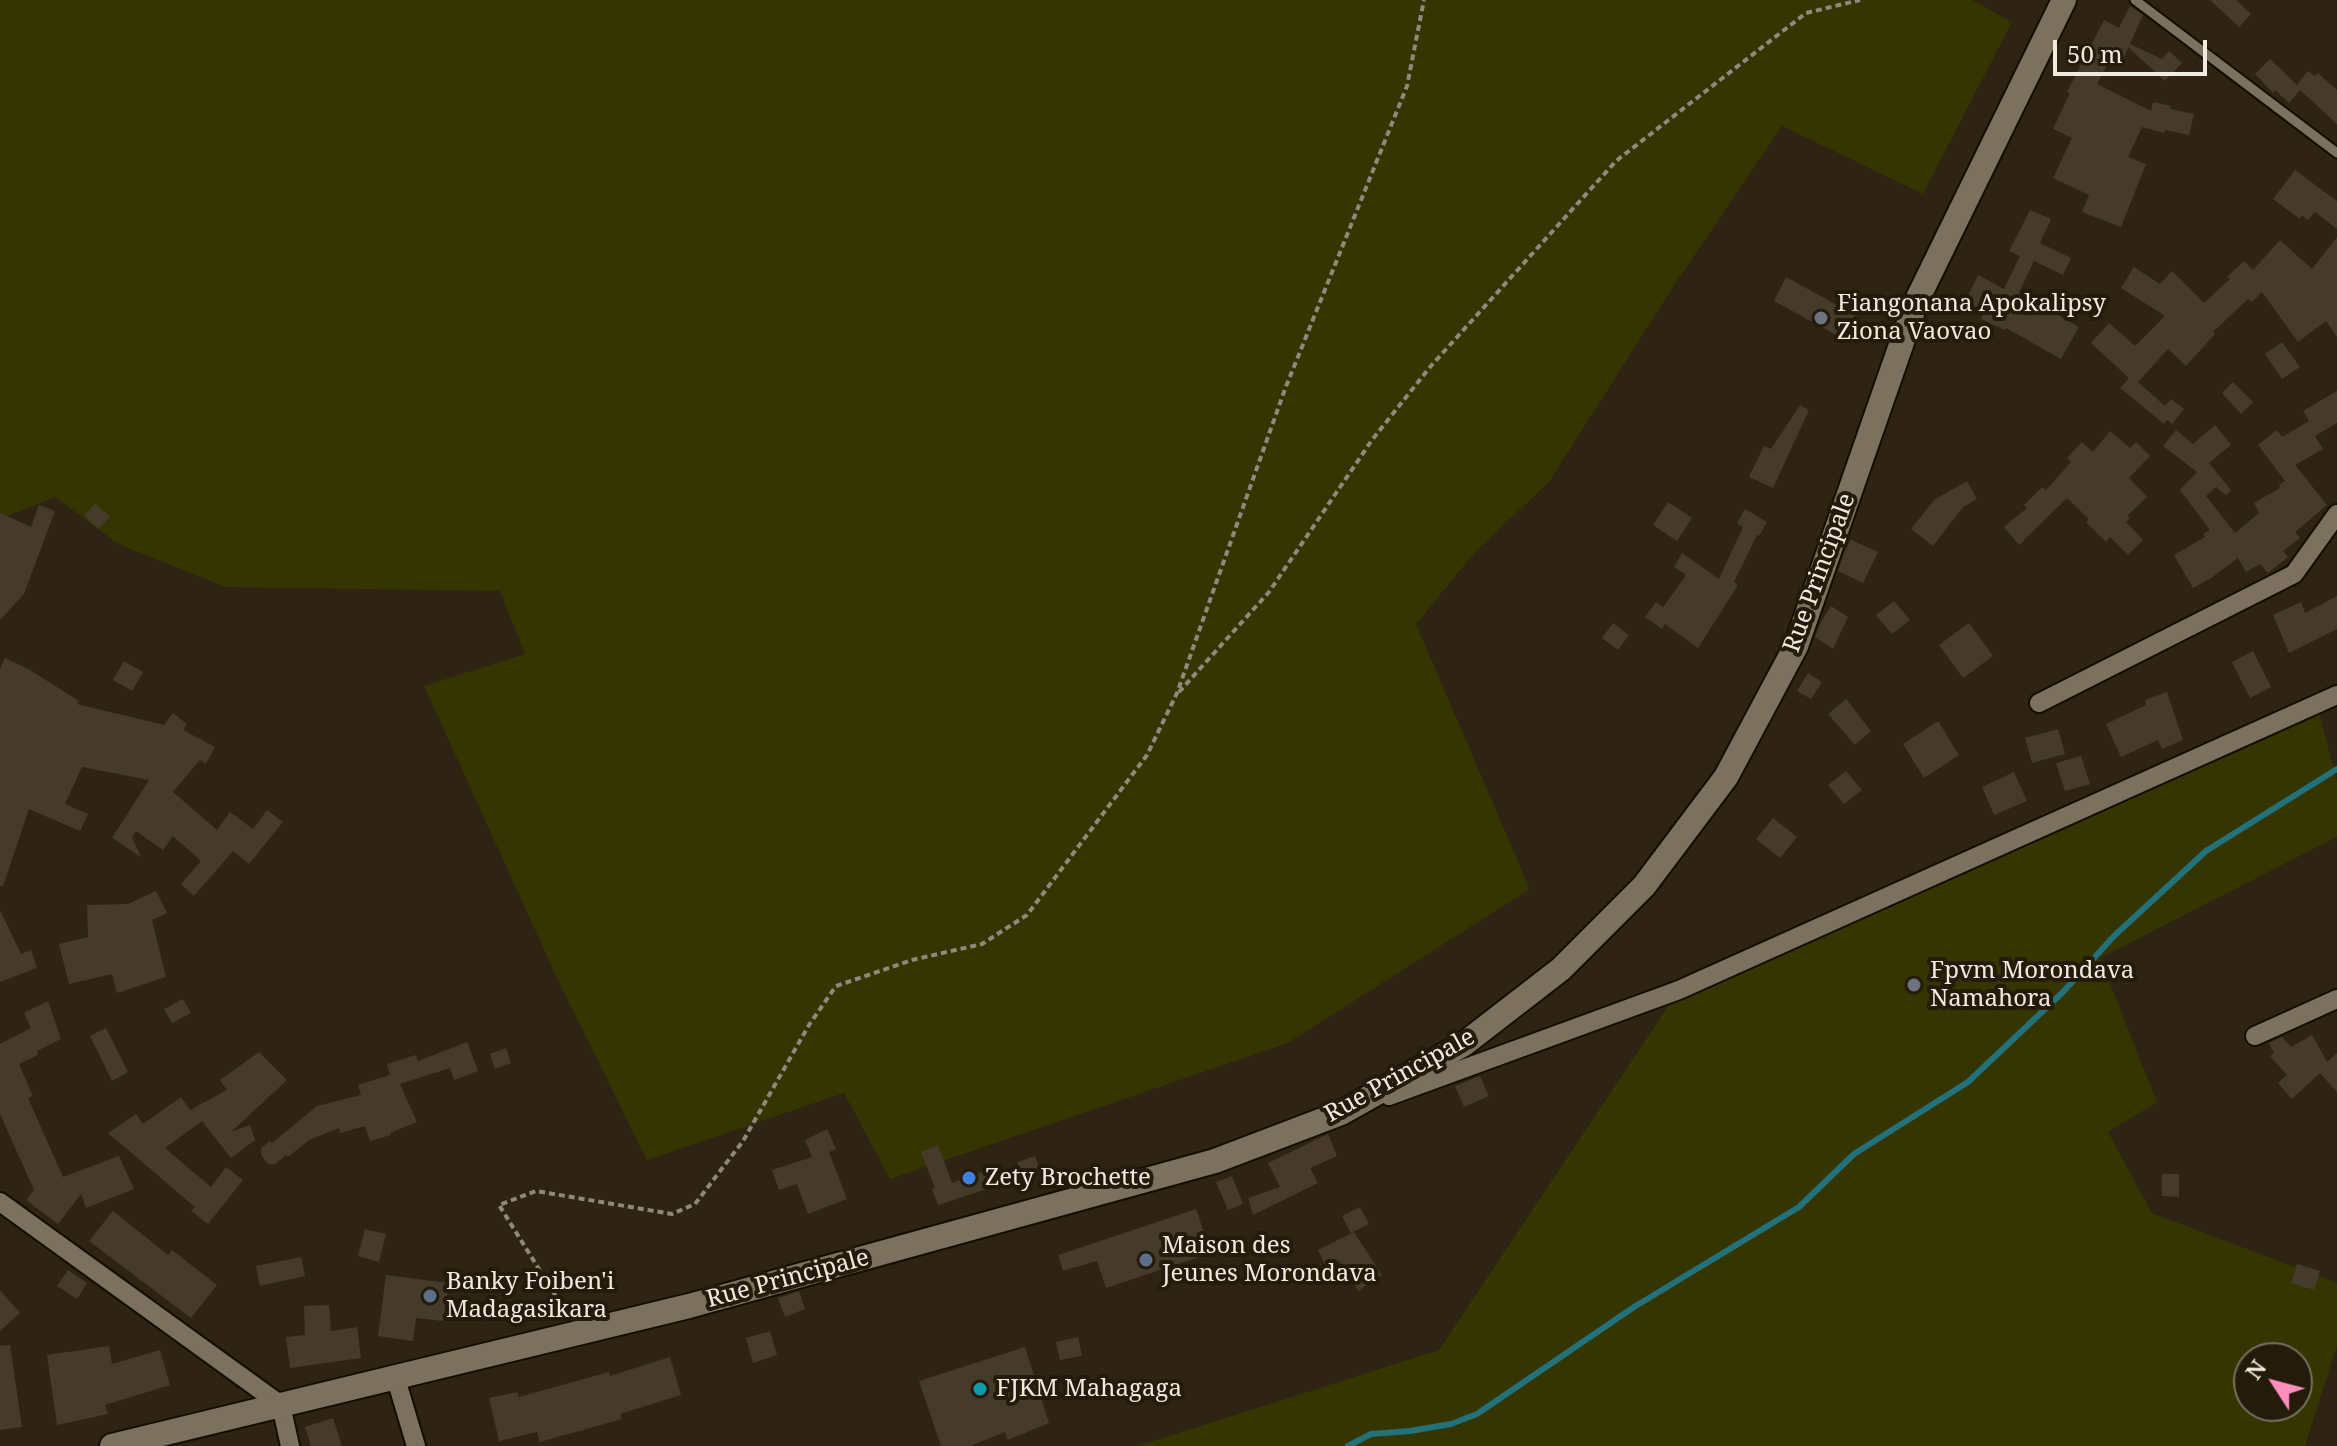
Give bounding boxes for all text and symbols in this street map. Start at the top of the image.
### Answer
scale bar [2057,24,2211,74]
text: 50 m [2067,37,2123,70]
place label: Fiangonana Apokalipsy Ziona Vaovao [1837,290,2106,346]
marker: Fiangonana Apokalipsy Ziona Vaovao [1812,309,1830,327]
street label: Rue Principale [1778,490,1862,656]
place label: Fpvm Morondava Namahora [1930,957,2134,1013]
marker: Fpvm Morondava Namahora [1905,976,1923,994]
street label: Rue Principale [1320,1023,1480,1129]
place label: Zety Brochette [985,1164,1151,1192]
marker: Zety Brochette [960,1169,978,1187]
place label: Maison des Jeunes Morondava [1162,1232,1377,1288]
street label: Rue Principale [704,1243,872,1315]
marker: Maison des Jeunes Morondava [1137,1251,1155,1269]
place label: Banky Foiben'i Madagasikara [446,1268,614,1324]
marker: Banky Foiben'i Madagasikara [421,1287,439,1305]
north arrow [2233,1342,2313,1422]
text: N [2238,1353,2272,1385]
place label: FJKM Mahagaga [996,1375,1182,1403]
marker: FJKM Mahagaga [971,1380,989,1398]

